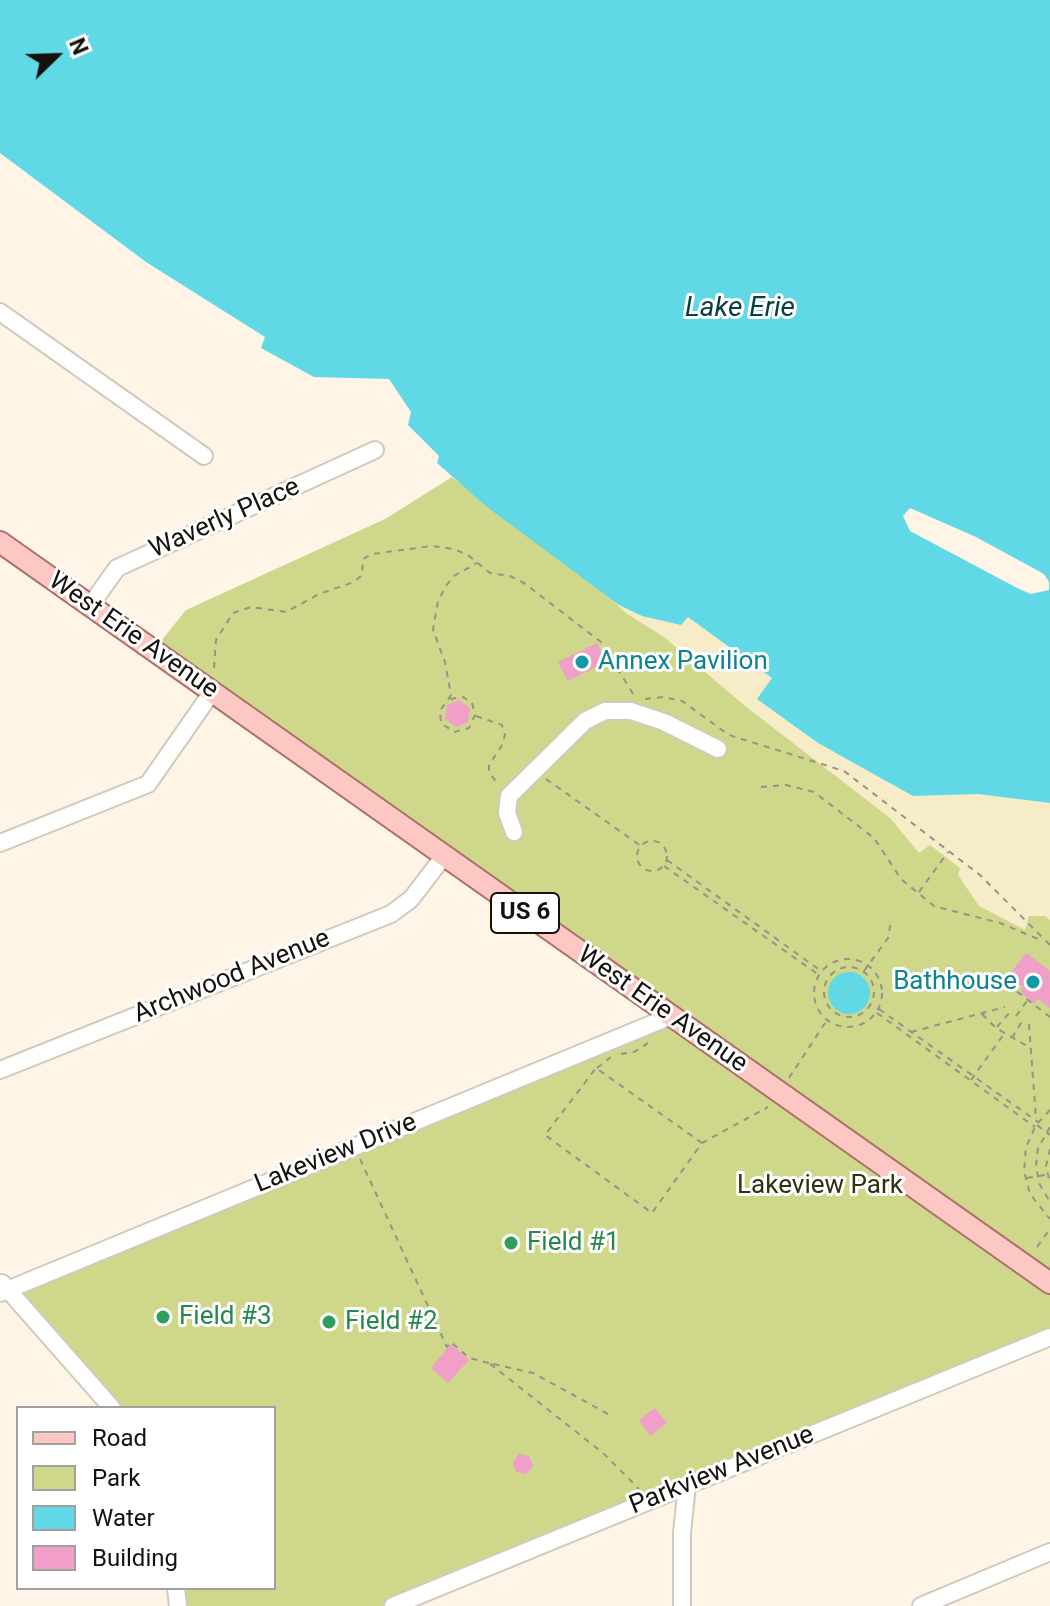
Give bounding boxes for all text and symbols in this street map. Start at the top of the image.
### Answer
north arrow [16,16,96,96]
text: N [64,34,93,58]
water label: Lake Erie [685,292,795,326]
street label: Waverly Place [145,472,305,566]
street label: West Erie Avenue [42,566,224,706]
place label: Annex Pavilion [598,646,768,678]
marker: Annex Pavilion [573,653,591,671]
road number: US 6 [491,893,559,933]
street label: Archwood Avenue [129,923,335,1031]
street label: West Erie Avenue [571,940,753,1080]
place label: Bathhouse [893,966,1017,998]
marker: Bathhouse [1024,973,1042,991]
street label: Lakeview Drive [251,1107,421,1201]
park label: Lakeview Park [737,1170,903,1202]
place label: Field #1 [527,1227,620,1259]
marker: Field #1 [502,1234,520,1252]
place label: Field #3 [179,1301,272,1333]
place label: Field #2 [345,1306,438,1338]
marker: Field #3 [154,1308,172,1326]
marker: Field #2 [320,1313,338,1331]
legend [16,1406,276,1590]
street label: Parkview Avenue [625,1420,819,1522]
text: Road [92,1424,147,1452]
text: Park [92,1464,140,1492]
text: Water [92,1504,155,1532]
text: Building [92,1544,178,1572]

